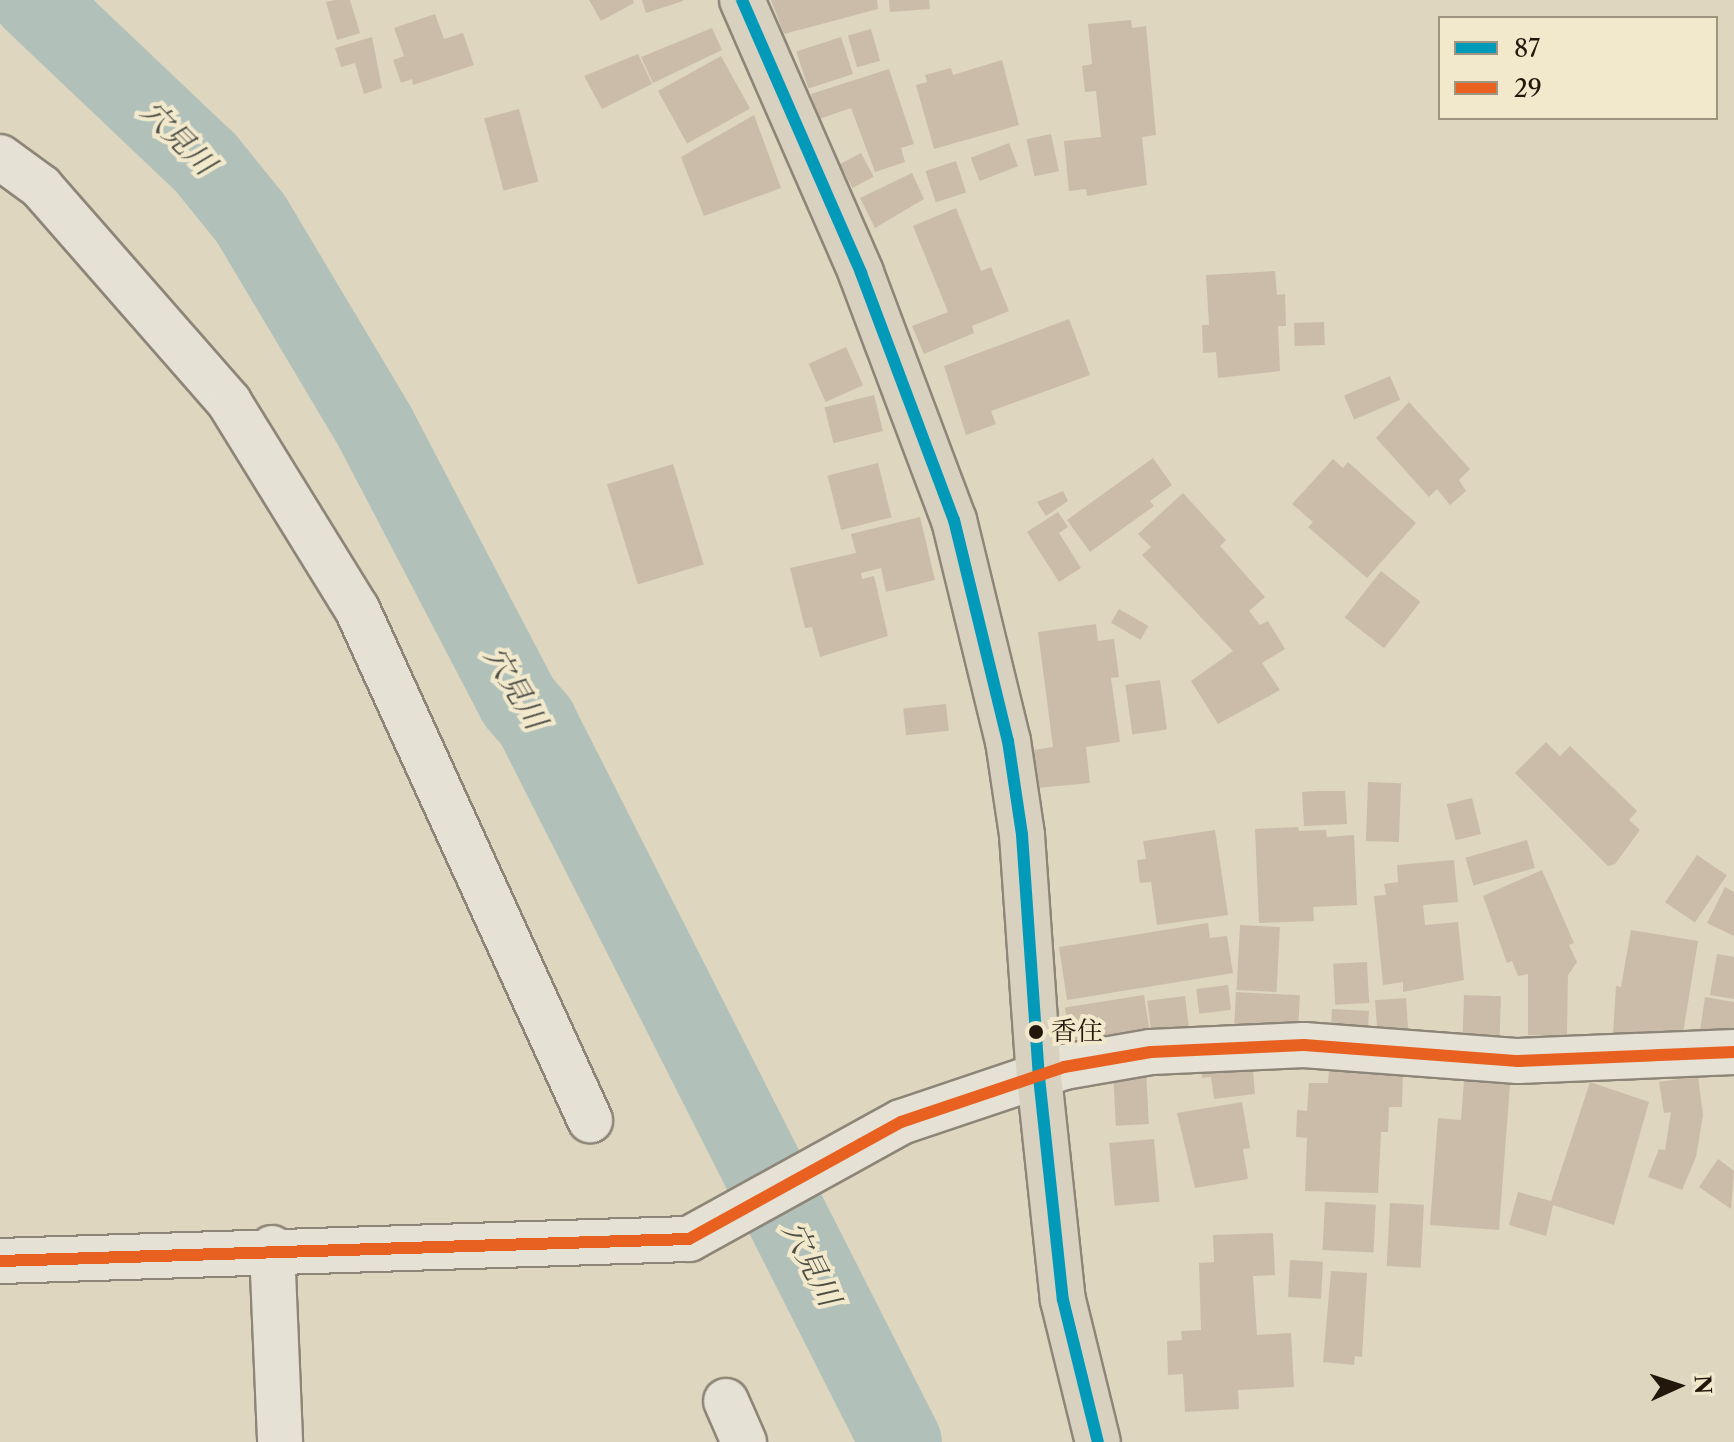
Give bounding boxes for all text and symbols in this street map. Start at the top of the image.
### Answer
legend [1438,16,1718,120]
text: 87 [1514,34,1540,63]
text: 29 [1514,74,1542,103]
water label: 穴見川 [133,93,223,183]
water label: 穴見川 [476,640,554,736]
place label: 香住 [1051,1016,1103,1048]
marker: 香住 [1028,1024,1044,1040]
water label: 穴見川 [775,1216,847,1312]
north arrow [1638,1346,1718,1426]
text: N [1688,1374,1716,1395]

